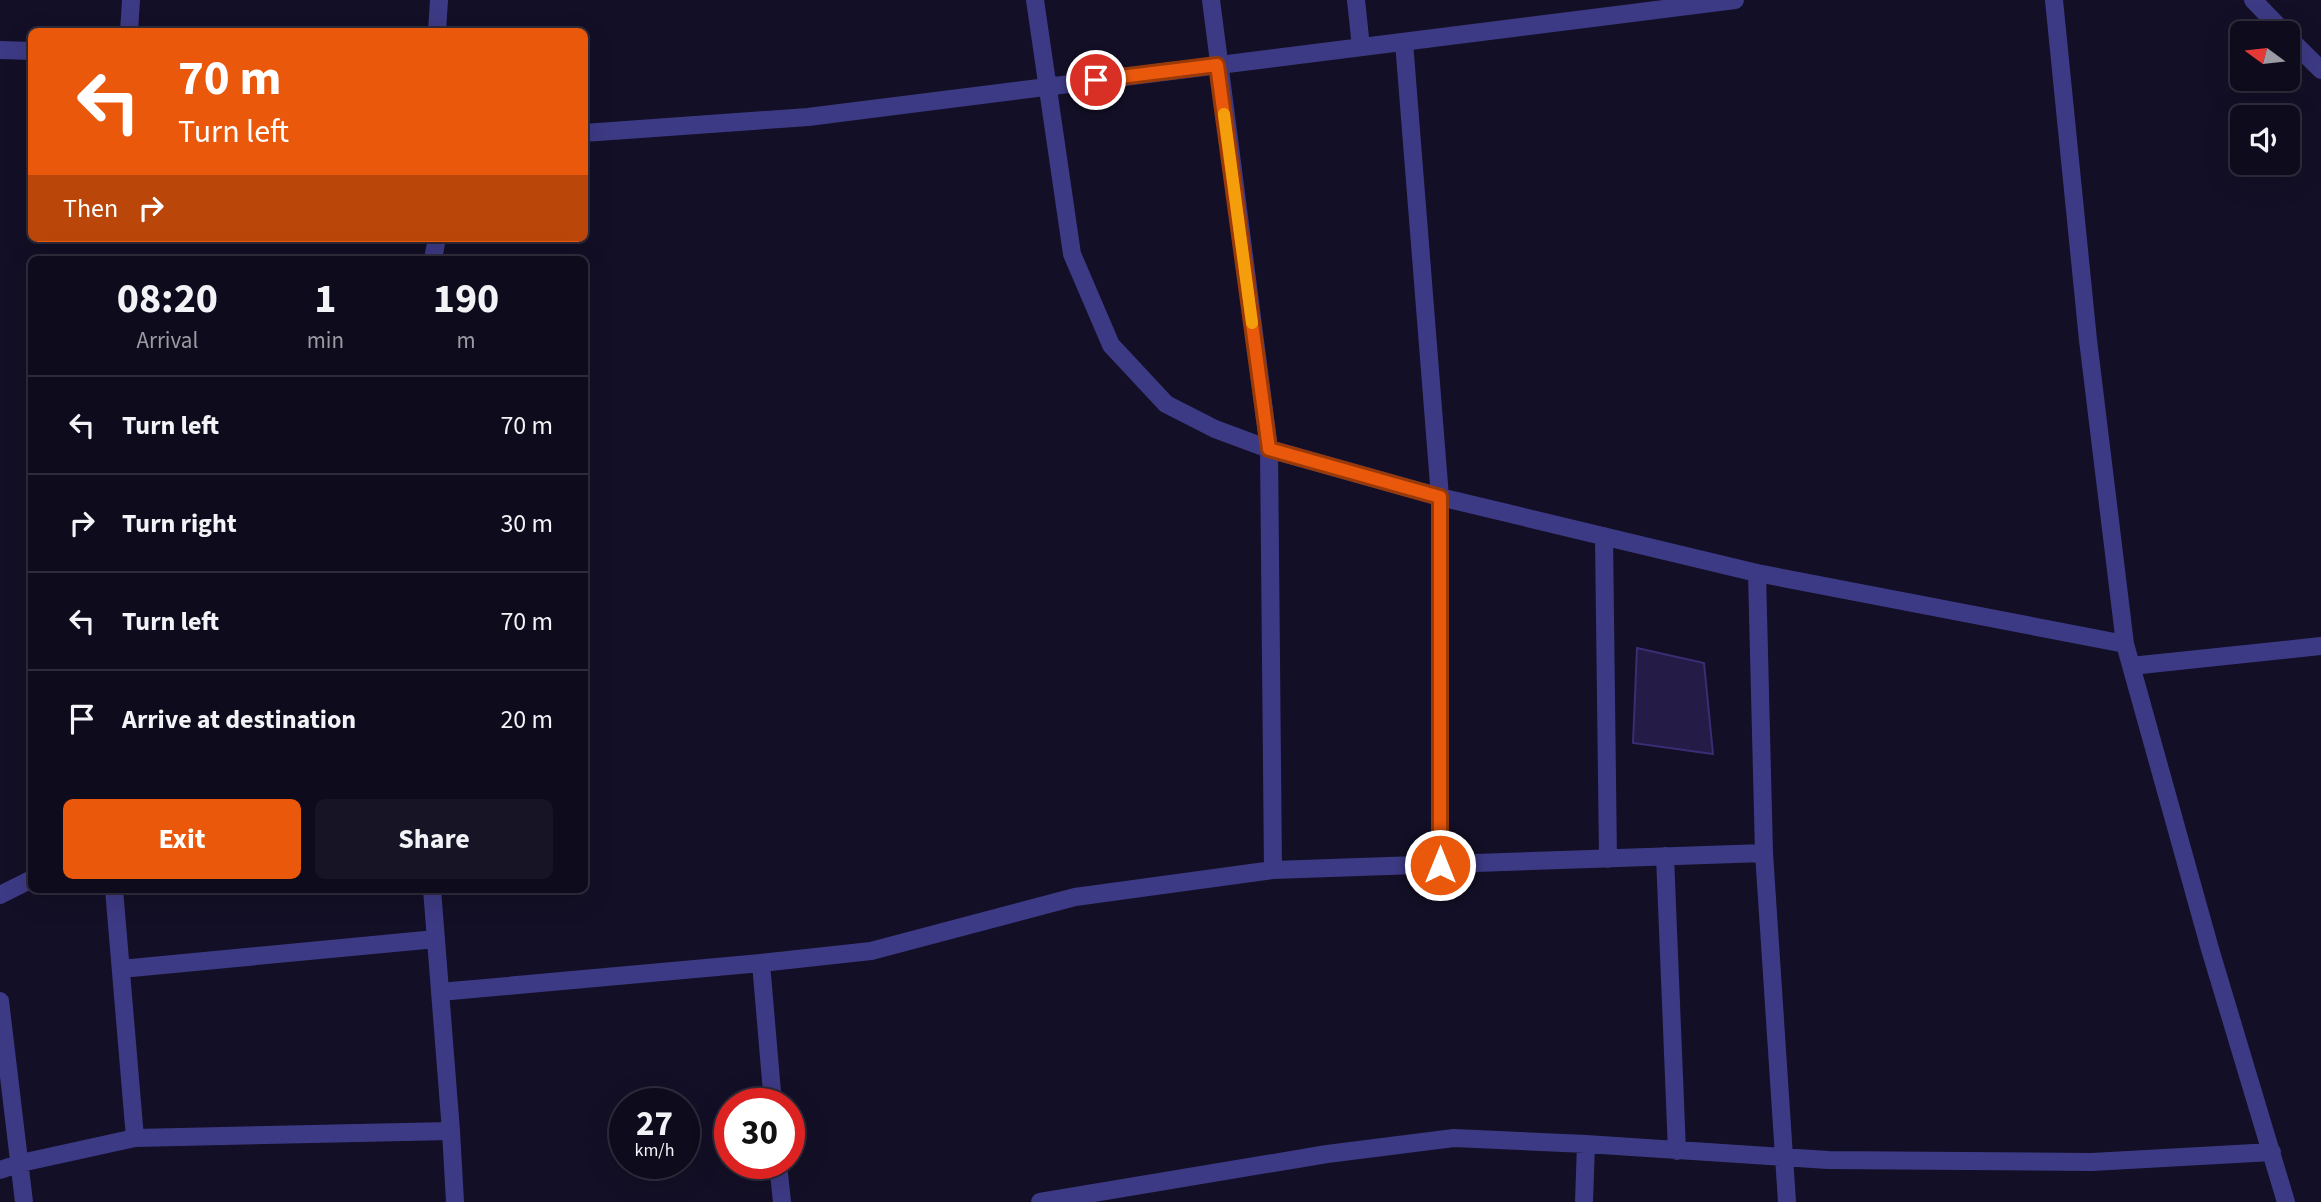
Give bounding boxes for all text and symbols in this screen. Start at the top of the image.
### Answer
north arrow [2230,21,2300,91]
map controls [2230,21,2300,175]
text: 70 m [178,44,282,114]
pin [1066,50,1126,110]
icon: left [63,56,154,147]
icon: arrive [1077,61,1115,99]
button: sound [2230,105,2300,175]
text: Turn left [178,109,289,155]
icon: right [132,189,170,227]
text: Then [63,190,118,227]
text: 08:20 [117,269,218,329]
text: 1 [314,269,336,329]
text: 190 [433,269,499,329]
text: Arrival [136,324,198,357]
text: min [307,324,344,357]
text: m [456,324,476,357]
icon: left [63,406,101,444]
text: Turn left [122,407,219,444]
text: 70 m [500,407,553,444]
icon: right [63,504,101,542]
text: Turn right [122,505,237,542]
text: 30 m [500,505,553,542]
icon: left [63,602,101,640]
text: Turn left [122,603,219,640]
text: 70 m [500,603,553,640]
icon: arrive [63,700,101,738]
text: Arrive at destination [122,701,356,738]
text: 20 m [500,701,553,738]
button: Exit [63,799,301,879]
button: Share [315,799,553,879]
position arrow [1403,828,1477,902]
speed limit sign: 30 [714,1088,805,1179]
text: 27 [636,1099,673,1149]
text: km/h [635,1138,674,1163]

